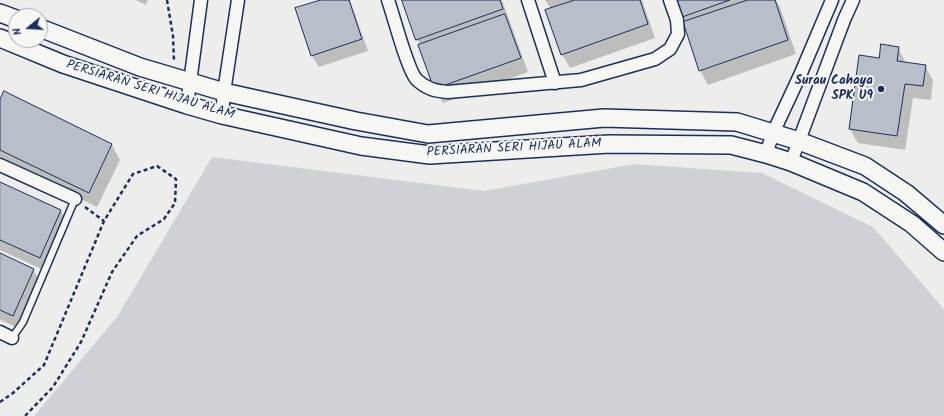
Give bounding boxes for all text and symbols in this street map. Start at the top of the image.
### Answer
north arrow [8,8,48,48]
text: N [8,25,27,37]
street label: PERSIARAN SERI HIJAU ALAM [64,58,236,124]
place label: Surau Cahaya SPK U9 [795,74,873,105]
marker: Surau Cahaya SPK U9 [876,84,886,94]
street label: PERSIARAN SERI HIJAU ALAM [426,137,602,161]

